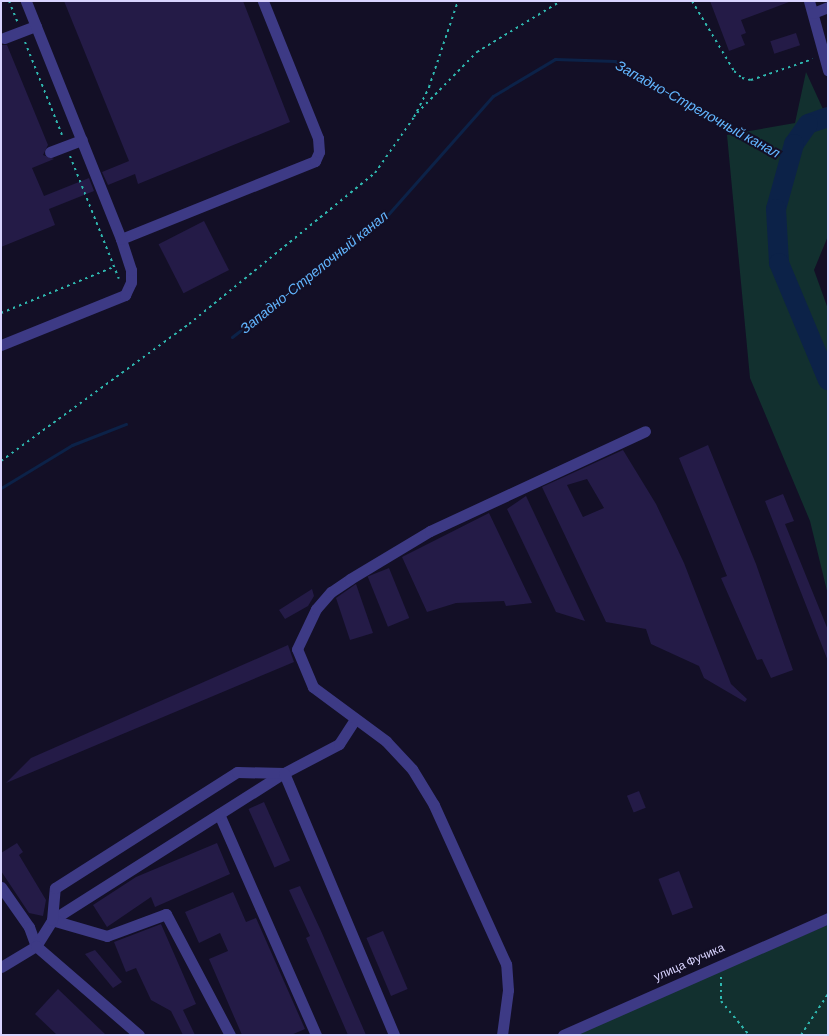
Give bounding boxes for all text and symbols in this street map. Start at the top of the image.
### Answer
water label: Западно-Стрелочный канал [613,57,783,161]
water label: Западно-Стрелочный канал [237,207,391,337]
street label: улица Фучика [652,940,726,984]

